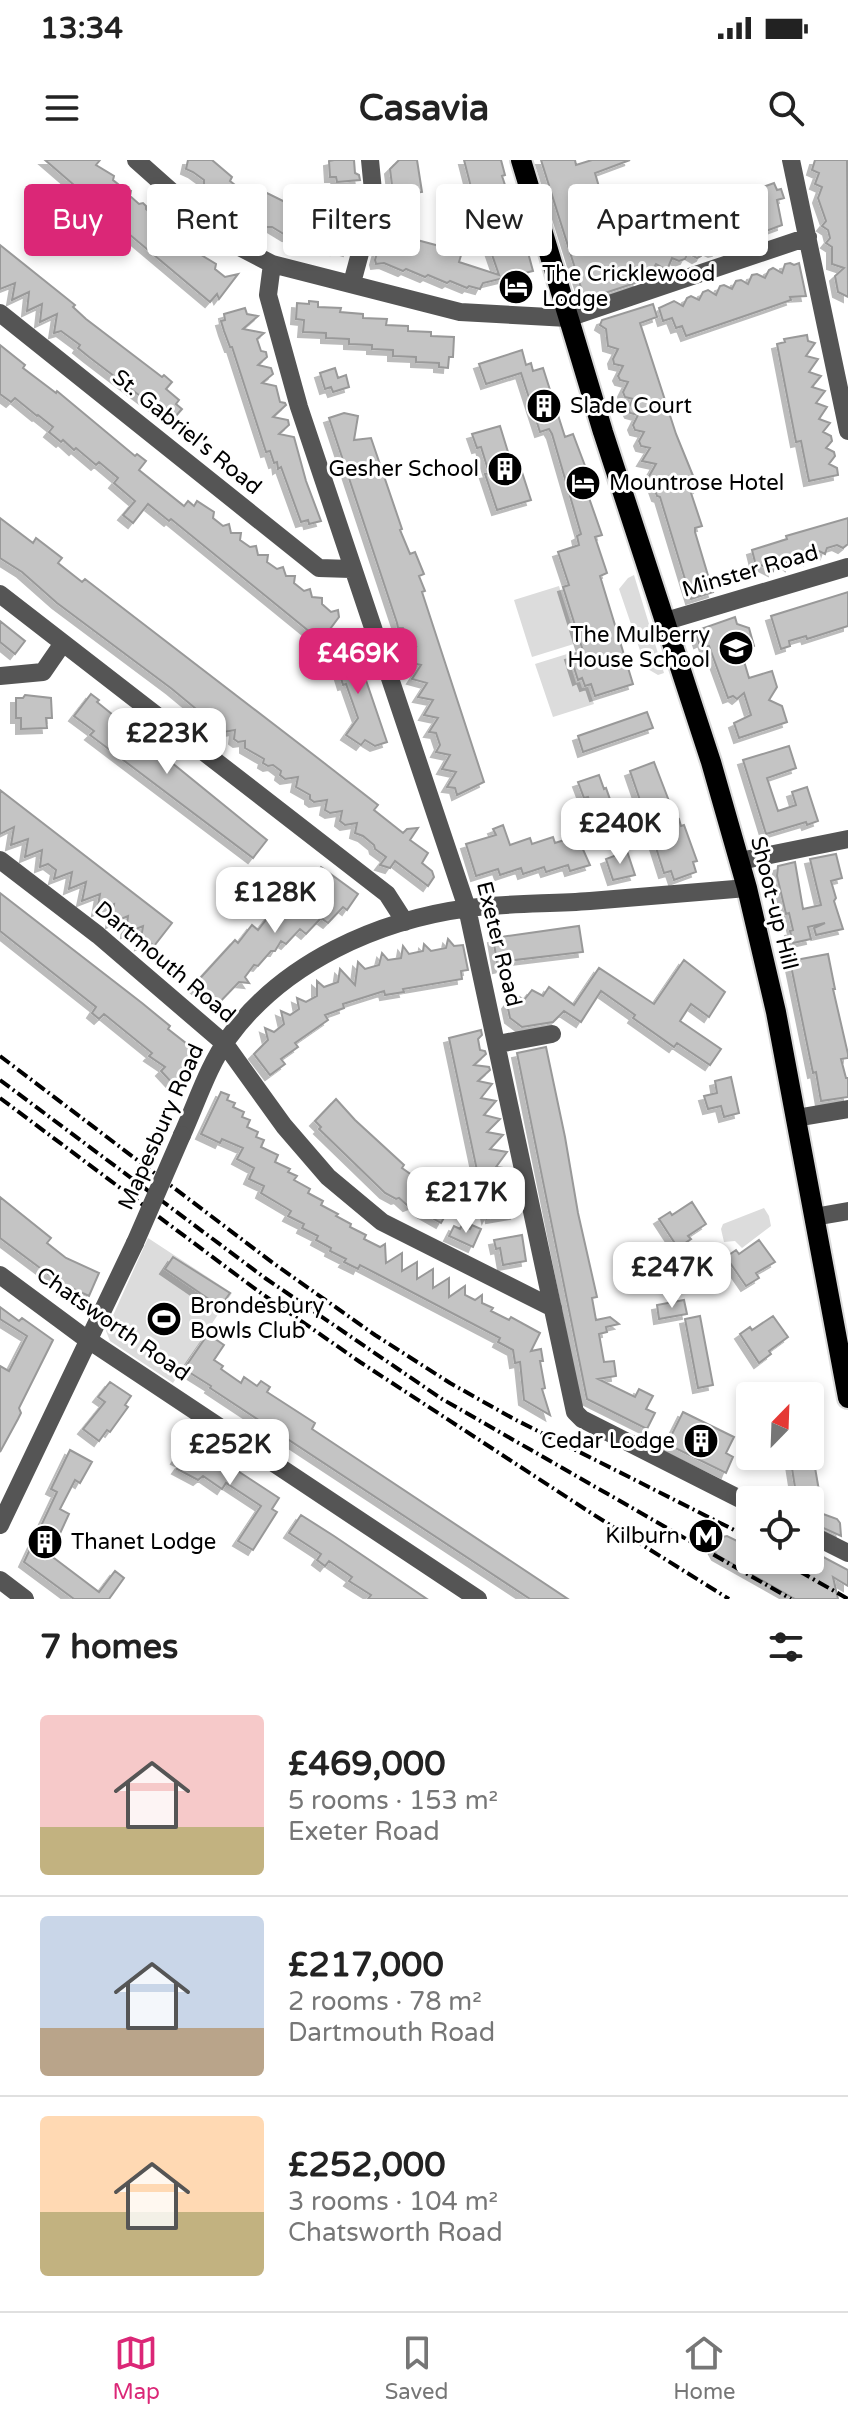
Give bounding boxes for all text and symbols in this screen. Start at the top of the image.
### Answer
text: 13:34 [40,10,123,47]
icon: menu [40,86,84,130]
icon: search [764,86,808,130]
text: Casavia [359,87,489,130]
chip: Buy [24,184,131,256]
chip: Rent [147,184,267,256]
chip: Filters [283,184,420,256]
chip: New [436,184,552,256]
chip: Apartment [568,184,768,256]
place label: The Cricklewood Lodge [542,261,715,312]
hotel icon: The Cricklewood Lodge [497,268,535,306]
street label: St. Gabriel's Road [107,364,267,500]
building icon: Slade Court [525,387,563,425]
place label: Slade Court [570,393,692,419]
building icon: Gesher School [486,450,524,488]
place label: Gesher School [328,456,479,482]
hotel icon: Mountrose Hotel [564,464,602,502]
place label: Mountrose Hotel [609,470,784,496]
street label: Minster Road [679,539,821,603]
place label: The Mulberry House School [567,622,710,673]
pin: £469K [302,628,414,696]
school or university icon: The Mulberry House School [717,629,755,667]
text: £469K [317,638,399,669]
pin: £223K [111,708,223,776]
text: £223K [126,718,208,749]
pin: £240K [564,798,676,866]
text: £240K [579,808,661,839]
street label: Shoot-up Hill [745,834,803,972]
pin: £128K [219,867,331,935]
text: £128K [234,877,316,908]
street label: Exeter Road [471,879,527,1009]
street label: Dartmouth Road [90,896,240,1028]
street label: Mapesbury Road [113,1040,209,1214]
pin: £217K [410,1167,522,1235]
text: £217K [425,1177,507,1208]
pin: £247K [616,1242,728,1310]
text: £247K [631,1252,713,1283]
street label: Chatsworth Road [31,1261,195,1387]
place label: Brondesbury Bowls Club [190,1293,325,1344]
sports icon: Brondesbury Bowls Club [145,1300,183,1338]
north arrow [736,1382,824,1470]
map controls [736,1382,824,1574]
pin: £252K [174,1419,286,1487]
building icon: Cedar Lodge [682,1422,720,1460]
place label: Cedar Lodge [541,1428,675,1454]
text: £252K [189,1429,271,1460]
button: locate [736,1486,824,1574]
metro station icon: Kilburn [687,1517,725,1555]
building icon: Thanet Lodge [26,1523,64,1561]
place label: Kilburn [605,1523,680,1549]
place label: Thanet Lodge [71,1529,216,1555]
icon: filters [764,1625,808,1669]
text: 7 homes [40,1627,178,1668]
text: £469,000 [288,1744,446,1785]
icon: home [104,1747,200,1843]
text: 5 rooms · 153 m² [288,1785,498,1816]
text: Exeter Road [288,1816,440,1847]
text: £217,000 [288,1945,444,1986]
icon: home [104,1948,200,2044]
text: 2 rooms · 78 m² [288,1986,482,2017]
text: Dartmouth Road [288,2017,495,2048]
text: £252,000 [288,2145,446,2186]
icon: home [104,2148,200,2244]
text: 3 rooms · 104 m² [288,2186,498,2217]
text: Chatsworth Road [288,2217,503,2248]
tab: Map [112,2331,160,2405]
tab: Saved [385,2331,448,2405]
tab: Home [673,2331,736,2405]

